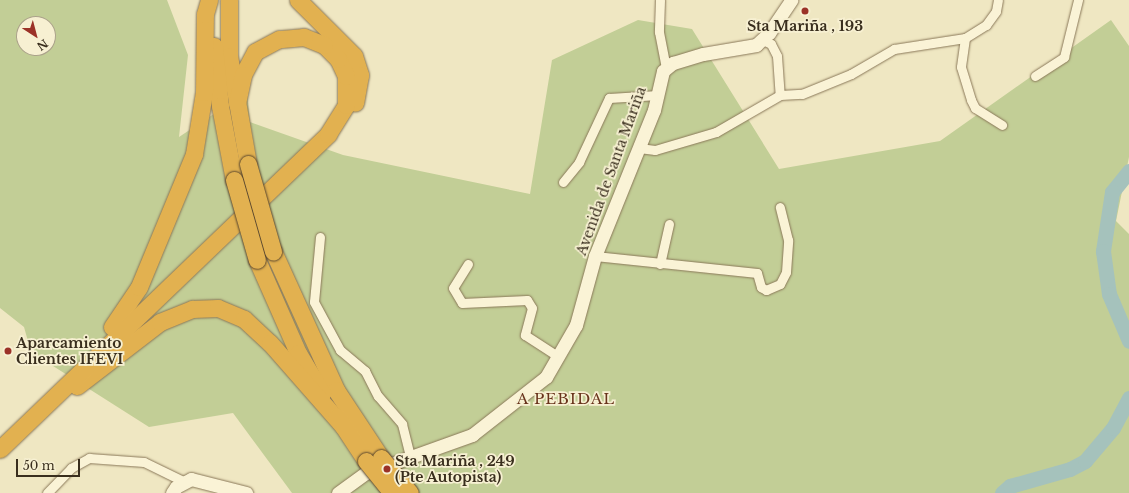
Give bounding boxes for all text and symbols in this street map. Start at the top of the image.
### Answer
marker: Sta Mariña , 193 [800,6,810,16]
north arrow [16,16,56,56]
place label: Sta Mariña , 193 [747,18,863,34]
text: N [34,36,51,54]
street label: Avenida de Santa Mariña [573,84,649,258]
place label: Aparcamiento Clientes IFEVI [16,335,123,368]
marker: Aparcamiento Clientes IFEVI [3,346,13,356]
district label: A PEBIDAL [516,390,616,408]
scale bar [18,451,82,477]
place label: Sta Mariña , 249 (Pte Autopista) [395,453,515,486]
text: 50 m [23,458,55,473]
marker: Sta Mariña , 249 (Pte Autopista) [382,464,392,474]

